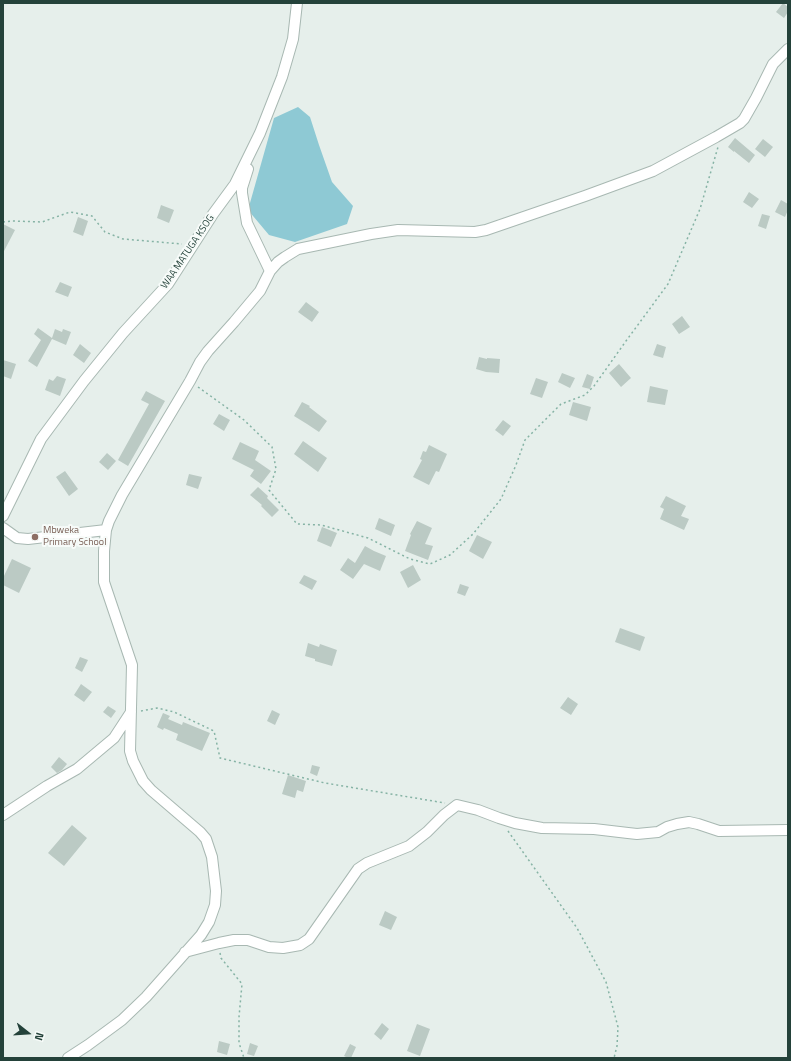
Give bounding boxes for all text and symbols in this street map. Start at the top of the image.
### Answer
street label: WAA MATUGA KSOG [159,213,217,291]
place label: Mbweka Primary School [43,525,106,548]
marker: Mbweka Primary School [30,532,40,542]
north arrow [8,1013,48,1053]
text: N [31,1031,48,1042]

